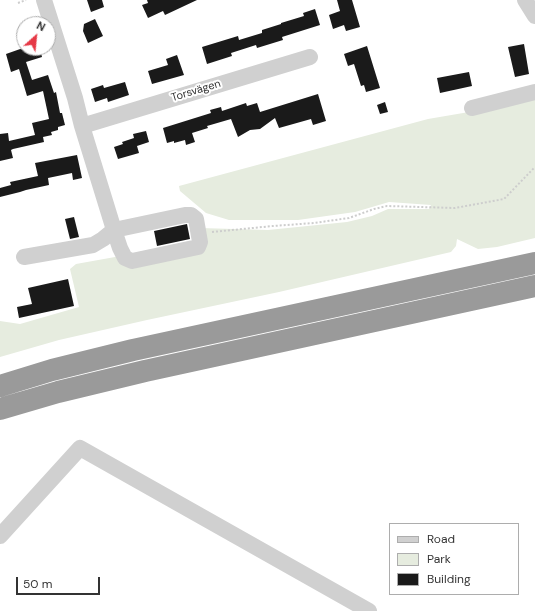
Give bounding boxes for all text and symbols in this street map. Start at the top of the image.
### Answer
north arrow [16,16,56,56]
text: N [34,18,48,34]
street label: Torsvägen [170,77,222,105]
legend [389,523,519,595]
text: Road [427,531,455,547]
text: Park [427,551,451,567]
scale bar [18,569,102,595]
text: Building [427,571,471,587]
text: 50 m [23,576,52,592]

